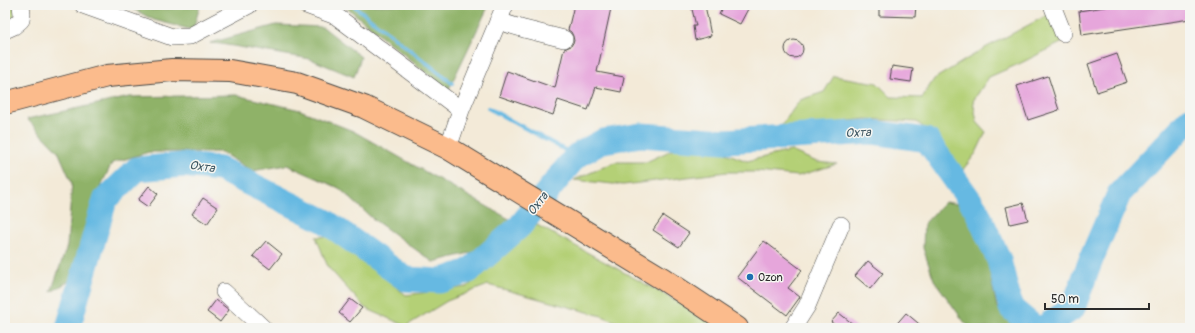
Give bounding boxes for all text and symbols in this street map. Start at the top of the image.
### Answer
water label: Охта [845,125,872,141]
water label: Охта [188,158,217,176]
water label: Охта [524,188,553,219]
place label: Ozon [758,271,783,284]
marker: Ozon [745,272,755,282]
scale bar [1045,285,1149,311]
text: 50 m [1051,292,1079,307]

